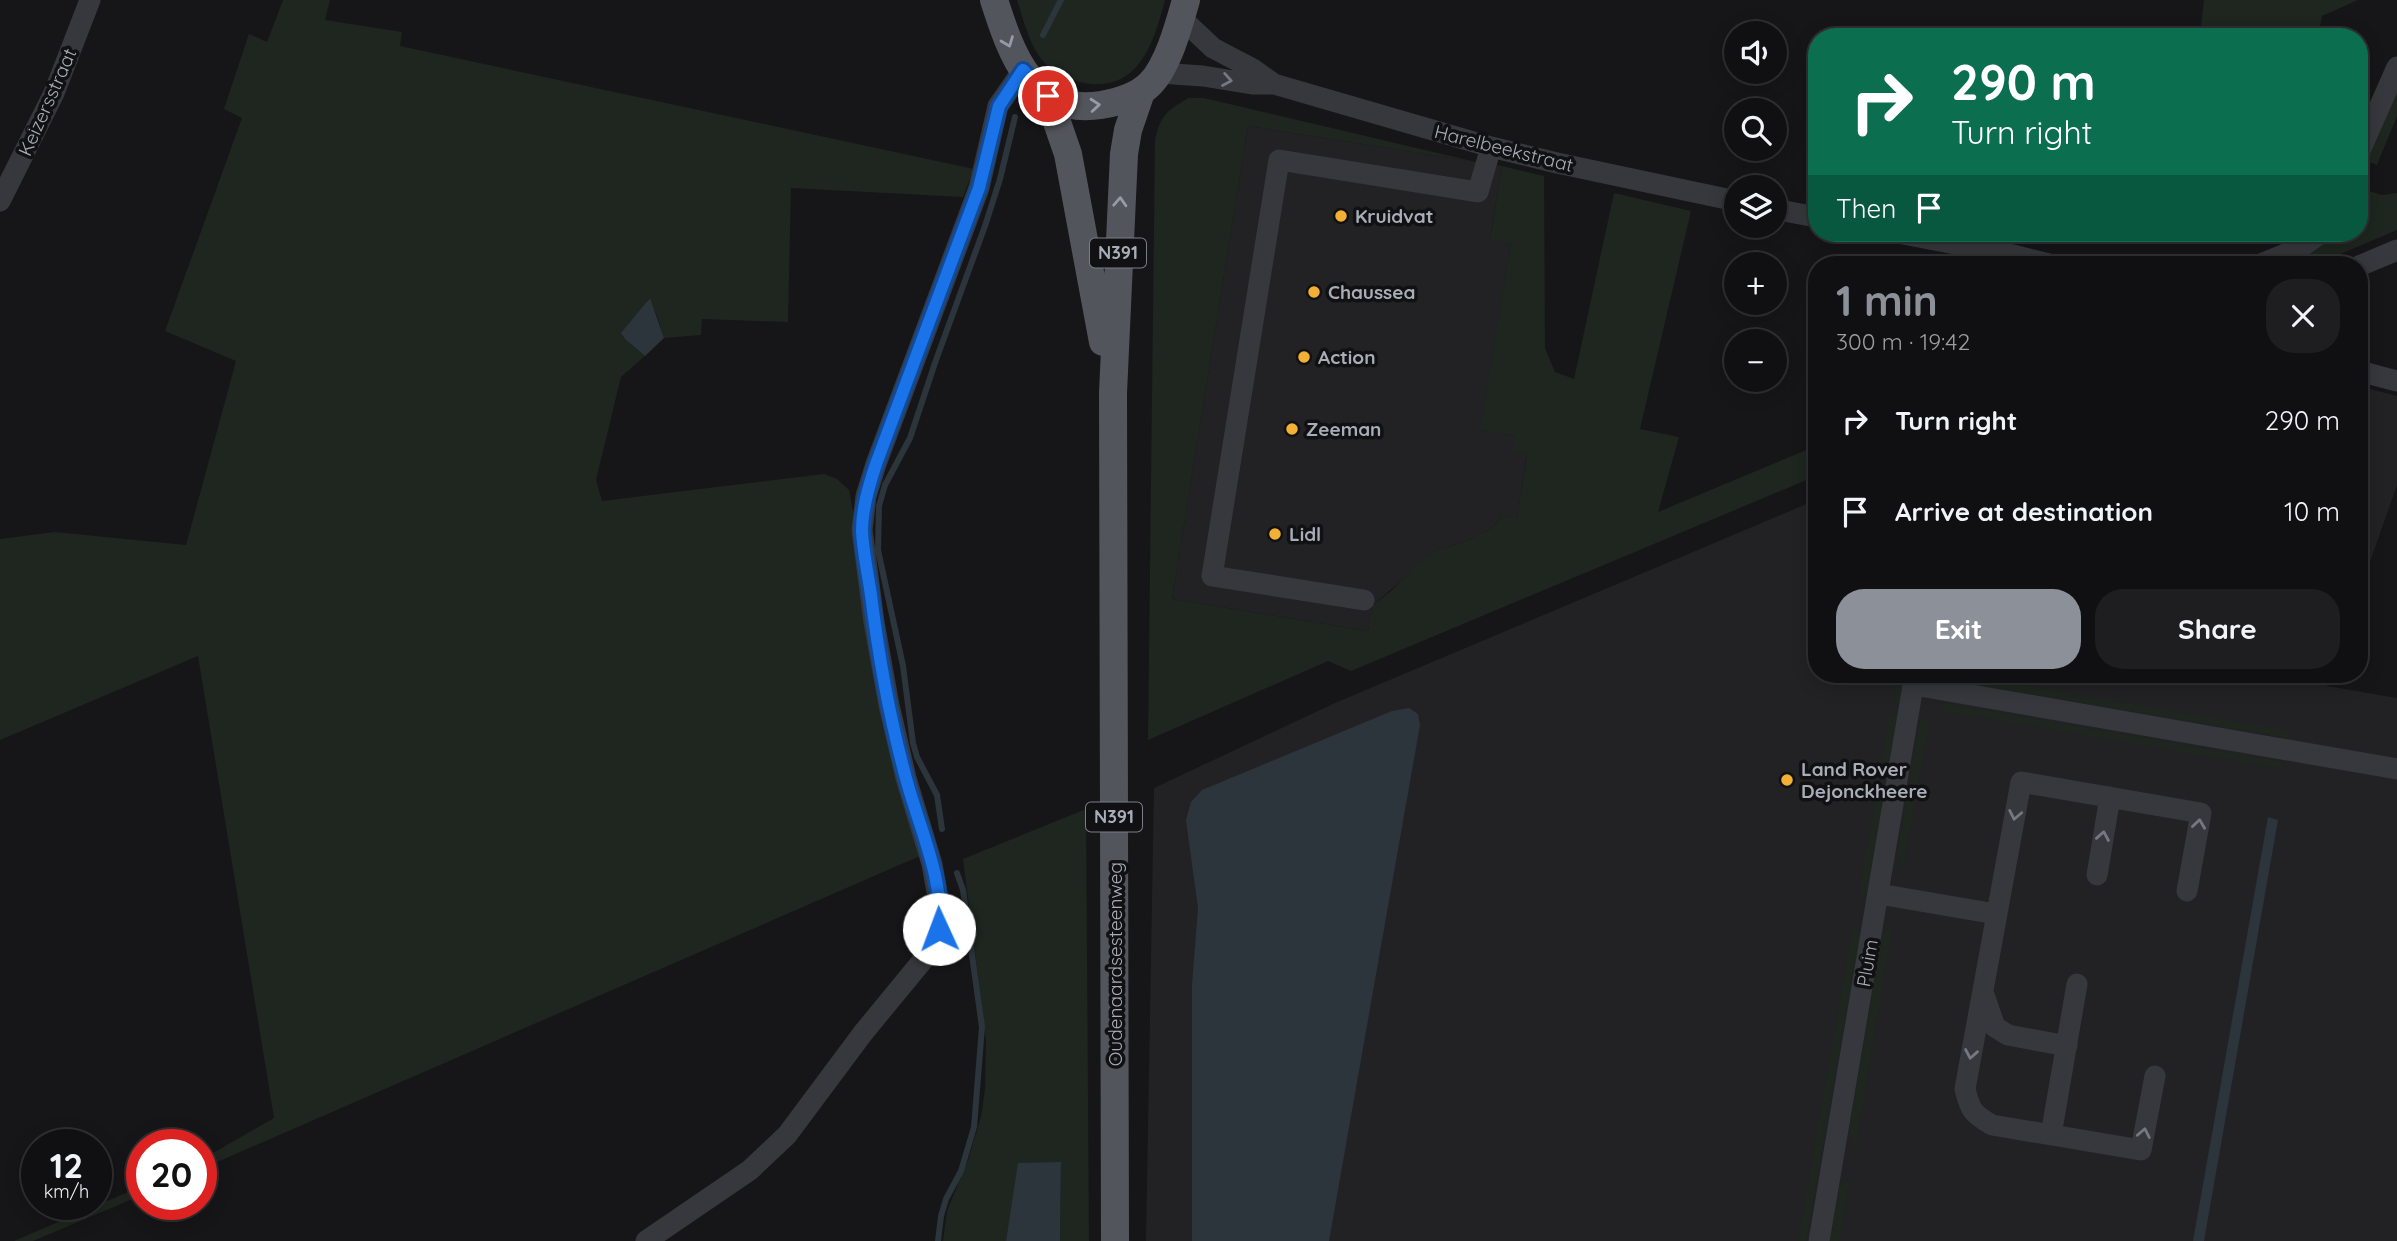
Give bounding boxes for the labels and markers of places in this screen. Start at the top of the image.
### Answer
pin [1018,66,1078,126]
place label: Kruidvat [1355,204,1433,228]
marker: Kruidvat [1333,208,1349,224]
place label: Chaussea [1328,280,1415,304]
marker: Chaussea [1306,284,1322,300]
place label: Action [1318,345,1375,369]
marker: Action [1296,349,1312,365]
place label: Zeeman [1306,417,1381,441]
marker: Zeeman [1284,421,1300,437]
place label: Lidl [1289,522,1321,546]
marker: Lidl [1267,526,1283,542]
place label: Land Rover Dejonckheere [1801,757,1928,803]
marker: Land Rover Dejonckheere [1779,772,1795,788]

